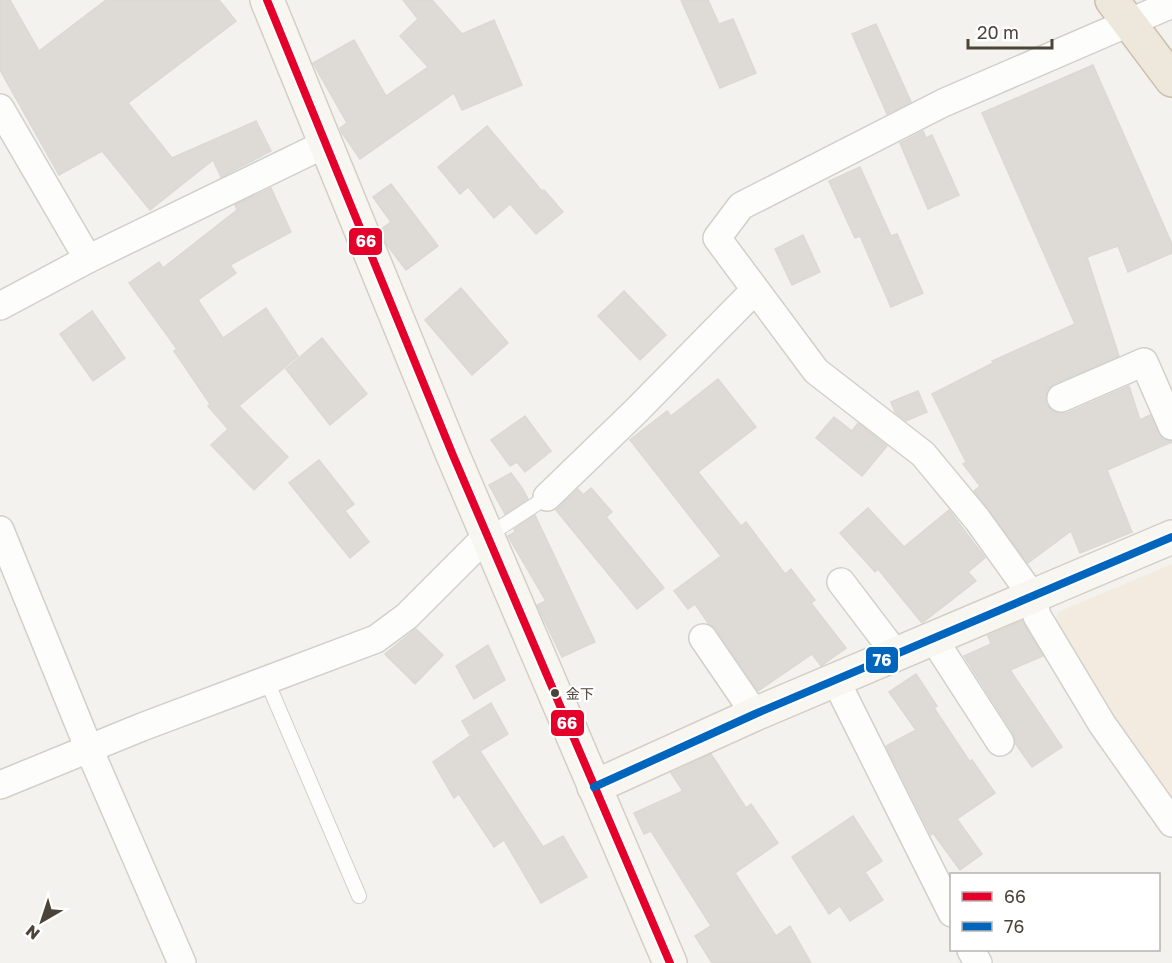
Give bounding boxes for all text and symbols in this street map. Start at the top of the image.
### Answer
scale bar [968,12,1052,50]
text: 20 m [977,21,1019,43]
line badge: 66 [348,227,383,256]
text: 66 [356,231,376,251]
line badge: 76 [865,646,899,674]
text: 76 [873,650,891,670]
place label: 金下 [566,685,594,702]
marker: 金下 [549,687,561,699]
line badge: 66 [550,709,585,737]
text: 66 [557,713,577,733]
legend [950,873,1160,951]
text: 66 [1004,885,1026,907]
north arrow [12,891,72,951]
text: 76 [1004,915,1024,937]
text: N [22,921,44,944]

